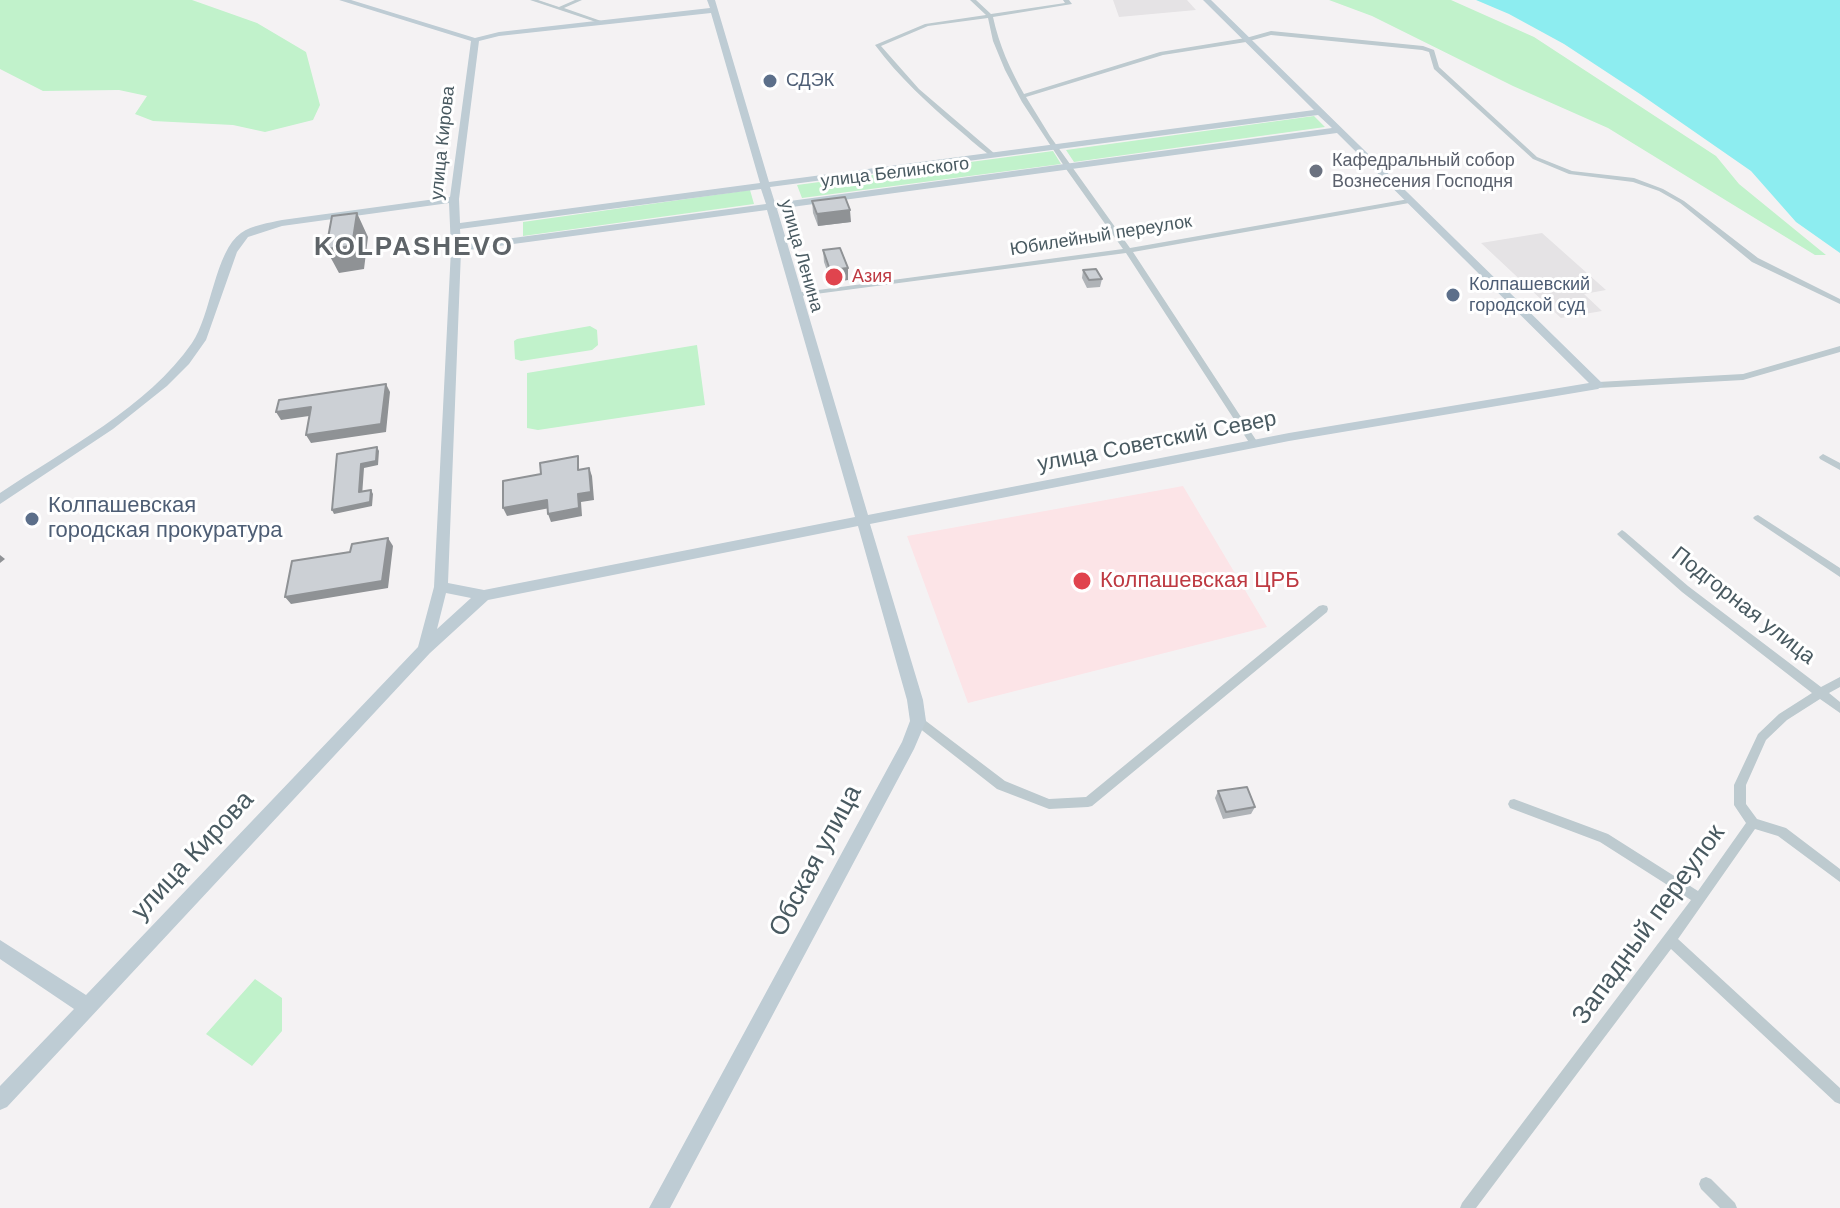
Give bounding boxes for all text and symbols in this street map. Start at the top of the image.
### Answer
place label: СДЭК [786,70,834,92]
marker: СДЭК [761,72,779,90]
street label: улица Кирова [426,85,460,201]
place label: Кафедральный собор Вознесения Господня [1332,150,1515,192]
street label: улица Белинского [820,153,970,193]
marker: Кафедральный собор Вознесения Господня [1307,162,1325,180]
street label: улица Ленина [775,197,827,315]
street label: Юбилейный переулок [1009,211,1193,261]
district label: KOLPASHEVO [314,232,514,264]
marker: Азия [823,266,845,288]
place label: Азия [852,266,892,288]
place label: Колпашевский городской суд [1469,274,1590,316]
marker: Колпашевский городской суд [1444,286,1462,304]
street label: улица Советский Север [1035,406,1279,478]
place label: Колпашевская городская прокуратура [48,493,283,544]
marker: Колпашевская городская прокуратура [23,510,41,528]
street label: Подгорная улица [1666,542,1820,670]
place label: Колпашевская ЦРБ [1100,568,1300,594]
marker: Колпашевская ЦРБ [1071,570,1093,592]
street label: Обская улица [763,780,869,942]
street label: улица Кирова [125,785,261,927]
street label: Западный переулок [1566,819,1732,1031]

